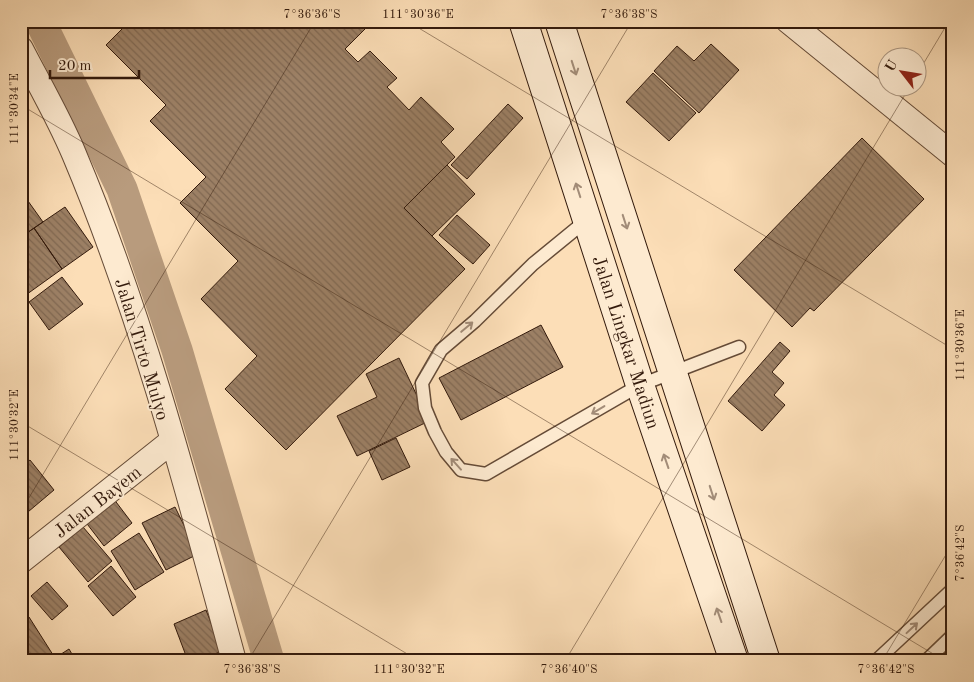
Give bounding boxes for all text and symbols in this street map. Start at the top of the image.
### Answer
text: 7°36'36"S [284,9,340,21]
text: 111°30'36"E [382,9,454,21]
text: 7°36'38"S [601,9,657,21]
scale bar [50,48,139,80]
north arrow [876,48,926,98]
text: U [883,57,901,74]
text: 20 m [58,59,92,74]
one-way arrow [570,59,579,75]
text: 111°30'34"E [9,73,21,145]
one-way arrow [573,182,583,198]
one-way arrow [620,214,630,230]
street label: Jalan Lingkar Madiun [588,254,662,432]
street label: Jalan Tirto Mulyo [110,276,171,423]
text: 111°30'36"E [955,309,967,381]
one-way arrow [461,322,474,333]
text: 111°30'32"E [9,389,21,461]
one-way arrow [592,405,606,415]
one-way arrow [661,454,670,469]
one-way arrow [450,457,462,470]
street label: Jalan Bayem [51,463,146,543]
one-way arrow [708,485,718,501]
text: 7°36'42"S [955,525,967,581]
one-way arrow [714,607,723,623]
one-way arrow [905,622,918,633]
text: 7°36'38"S [224,664,280,676]
text: 111°30'32"E [373,664,445,676]
text: 7°36'40"S [541,664,597,676]
text: 7°36'42"S [858,664,914,676]

